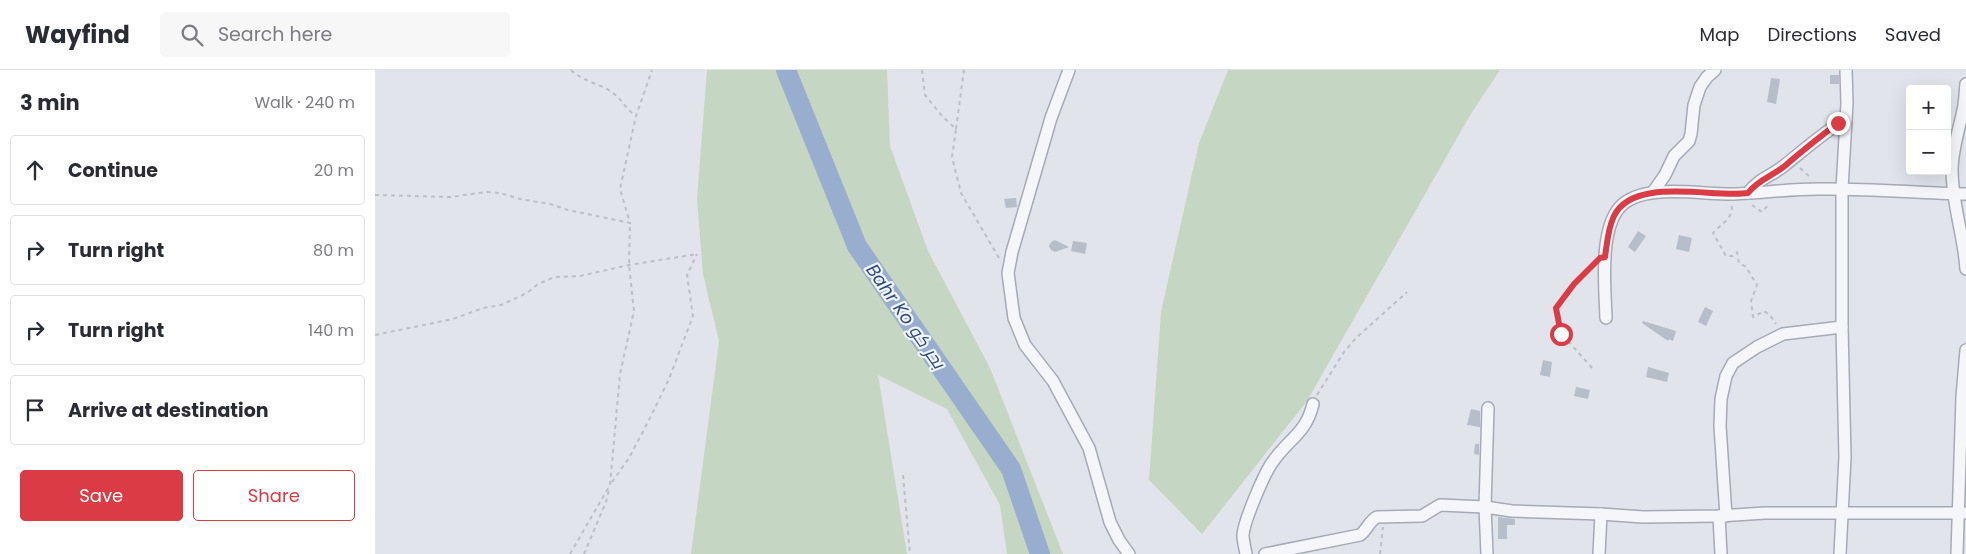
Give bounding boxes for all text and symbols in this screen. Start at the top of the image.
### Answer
search box [160,12,510,57]
text: Wayfind [25,18,130,51]
icon: search [178,21,206,49]
text: Search here [218,21,332,48]
text: Map [1700,22,1739,47]
text: Directions [1767,22,1857,47]
text: Saved [1885,22,1941,47]
map controls [1906,85,1951,175]
button: + [1906,85,1951,130]
text: 3 min [20,88,80,117]
text: Walk · 240 m [254,91,355,114]
route end [1827,112,1850,135]
button: − [1906,130,1951,175]
icon: ahead [21,156,49,184]
text: Continue [68,157,158,184]
text: 20 m [314,159,354,182]
icon: right [21,236,49,264]
text: Turn right [68,237,164,264]
text: 80 m [313,239,354,262]
water label: Bahr Ko بحر كو [861,259,952,374]
icon: right [21,316,49,344]
text: Turn right [68,317,164,344]
text: 140 m [308,319,354,342]
route start [1550,323,1573,346]
icon: arrive [21,396,49,424]
text: Arrive at destination [68,397,269,424]
button: Save [20,470,183,521]
button: Share [193,470,355,521]

